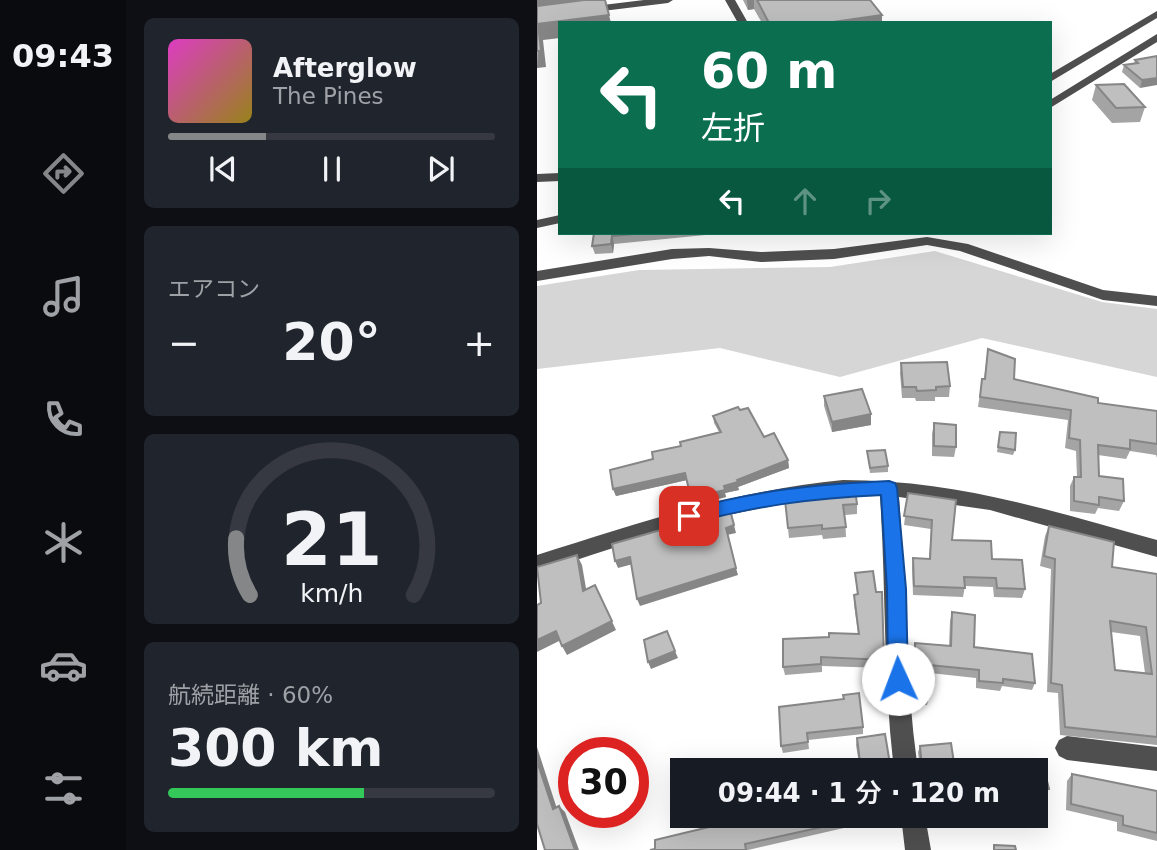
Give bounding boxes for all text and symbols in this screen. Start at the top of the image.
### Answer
text: 09:43 [12,37,114,75]
text: 60 m [701,43,837,100]
icon: left [586,49,677,140]
text: Afterglow [273,53,417,83]
text: The Pines [273,83,384,109]
text: 左折 [701,109,765,147]
icon: directions [39,149,88,198]
icon: previous [204,150,242,188]
icon: pause [313,150,351,188]
icon: next [422,150,460,188]
icon: left [713,182,751,220]
icon: ahead [786,182,824,220]
icon: right [859,182,897,220]
icon: music [39,272,88,321]
text: エアコン [168,276,260,302]
text: 20° [282,312,381,372]
text: − [168,321,200,365]
text: + [463,321,495,365]
icon: phone [39,395,88,444]
pin [659,486,719,546]
text: 21 [281,497,382,582]
icon: arrive [670,497,708,535]
icon: climate [39,518,88,567]
text: km/h [300,579,363,608]
icon: car [39,641,88,690]
position arrow [861,642,935,716]
text: 航続距離 · 60% [168,682,333,708]
text: 300 km [168,718,383,778]
speed limit sign: 30 [558,737,649,828]
icon: filters [39,764,88,813]
text: 09:44 · 1 分 · 120 m [718,778,1000,808]

